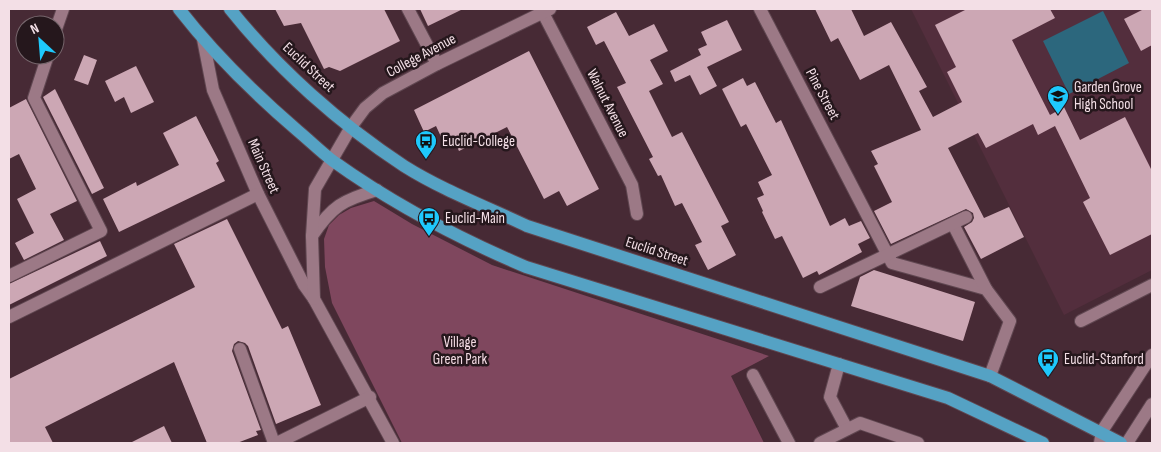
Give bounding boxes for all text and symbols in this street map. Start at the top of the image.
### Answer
north arrow [15,15,65,65]
text: N [27,19,42,38]
street label: College Avenue [383,29,459,82]
street label: Euclid Street [279,38,339,97]
street label: Pine Street [801,65,844,124]
street label: Walnut Avenue [582,66,633,141]
place label: Garden Grove High School [1074,78,1142,114]
school or university icon: Garden Grove High School [1046,84,1070,115]
bus stop icon: Euclid-College [414,129,438,160]
place label: Euclid-College [442,132,515,151]
street label: Main Street [243,136,284,197]
bus stop icon: Euclid-Main [417,206,441,237]
place label: Euclid-Main [445,209,505,228]
street label: Euclid Street [623,232,691,271]
park label: Village Green Park [433,333,487,369]
bus stop icon: Euclid-Stanford [1036,347,1060,378]
place label: Euclid-Stanford [1064,350,1144,369]

